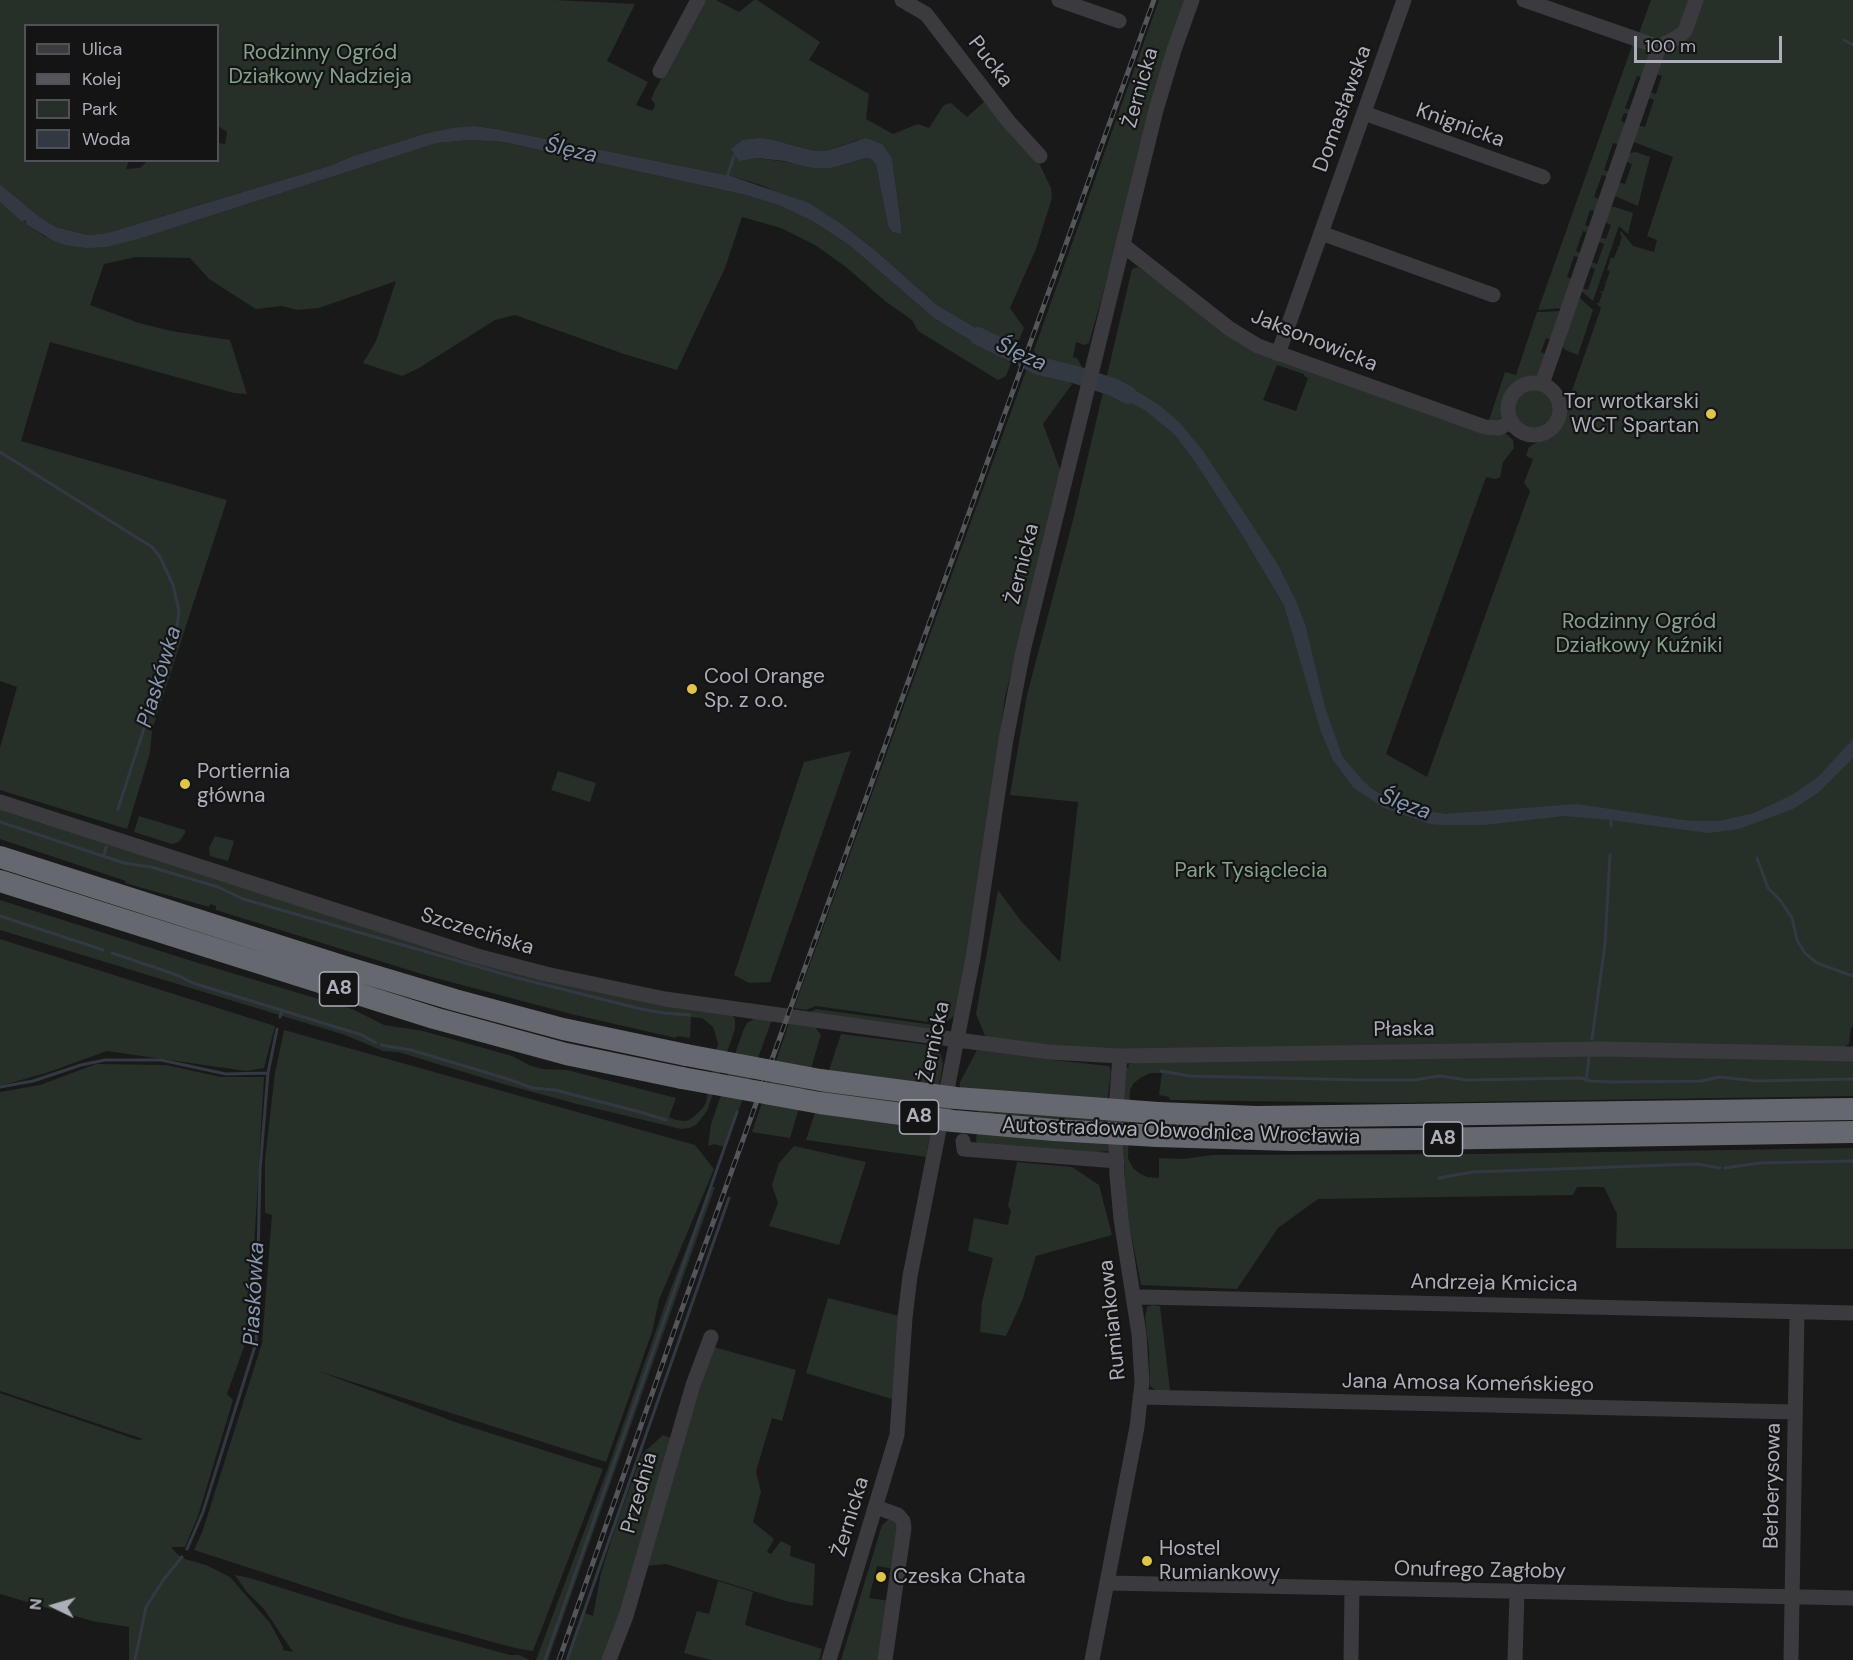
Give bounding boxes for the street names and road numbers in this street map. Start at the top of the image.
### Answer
street label: Pucka [962,31,1018,93]
street label: Domasławska [1308,42,1378,176]
street label: Żernicka [1118,45,1164,131]
street label: Knignicka [1412,98,1508,154]
street label: Jaksonowicka [1247,304,1381,378]
street label: Żernicka [1001,521,1045,607]
street label: Szczecińska [417,903,537,961]
road number: A8 [320,972,358,1006]
street label: Żernicka [914,999,956,1085]
street label: Płaska [1373,1017,1435,1043]
road number: A8 [900,1100,938,1134]
street label: Autostradowa Obwodnica Wrocławia [1001,1113,1361,1151]
road number: A8 [1424,1122,1462,1156]
street label: Rumiankowa [1094,1259,1132,1381]
street label: Andrzeja Kmicica [1410,1270,1578,1298]
street label: Jana Amosa Komeńskiego [1342,1369,1594,1399]
street label: Berberysowa [1759,1423,1787,1549]
street label: Przednia [616,1450,664,1536]
street label: Żernicka [827,1474,875,1560]
street label: Onufrego Zagłoby [1394,1557,1566,1585]

